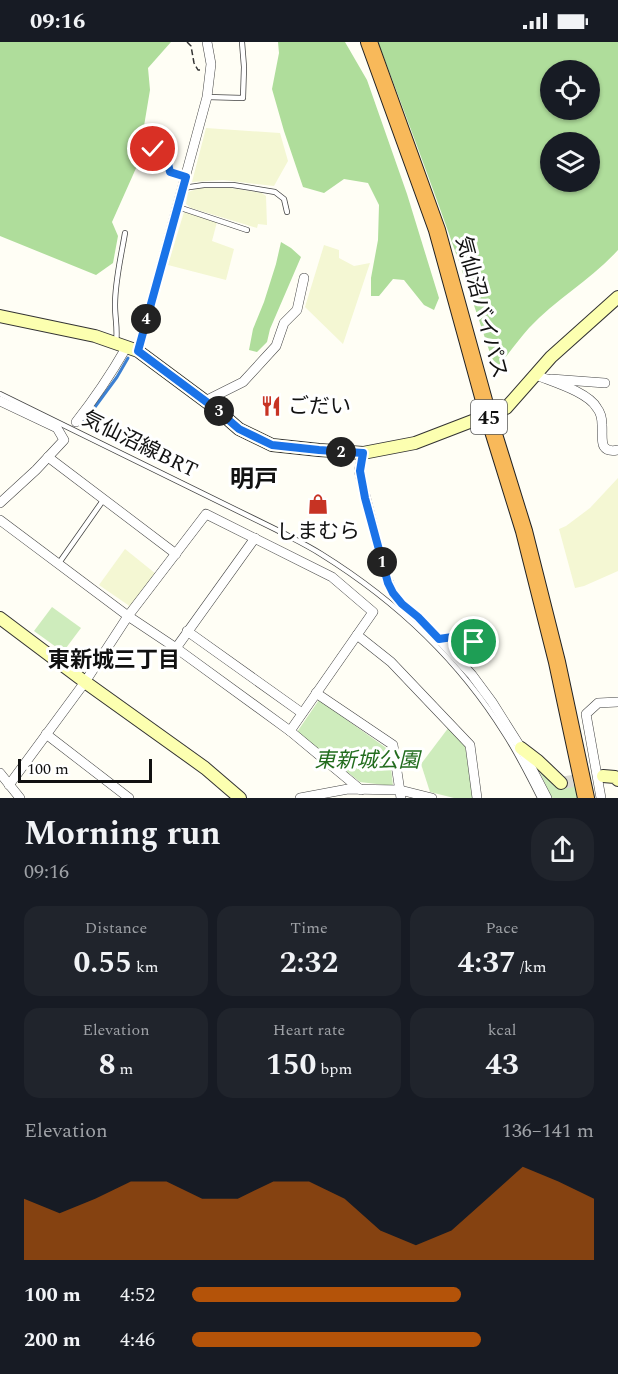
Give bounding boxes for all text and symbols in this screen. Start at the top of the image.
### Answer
text: 09:16 [30,5,85,38]
map controls [540,60,600,192]
button: locate [540,60,600,120]
pin [127,123,178,174]
icon: check [136,132,169,165]
button: layers [540,132,600,192]
street label: 気仙沼バイパス [447,232,515,382]
pin: 4 [131,304,161,334]
text: 4 [142,307,150,331]
place label: ごだい [288,391,351,423]
restaurant icon: ごだい [259,394,283,418]
pin: 3 [204,396,234,426]
text: 3 [215,399,223,423]
road number: 45 [471,400,507,434]
street label: 気仙沼線BRT [76,403,203,487]
pin: 2 [326,437,356,467]
text: 2 [337,440,345,464]
district label: 明戸 [230,462,278,498]
shop icon: しまむら [306,492,330,516]
place label: しまむら [276,516,360,548]
pin: 1 [367,547,397,577]
text: 1 [378,550,386,574]
pin [448,616,499,667]
icon: arrive [457,625,490,658]
district label: 東新城三丁目 [48,644,180,677]
park label: 東新城公園 [315,745,422,777]
scale bar [18,756,152,784]
text: 100 m [27,757,69,781]
text: Morning run [24,809,221,859]
button: share [531,818,594,881]
text: 09:16 [24,857,69,887]
text: Distance [85,916,147,940]
text: Time [290,916,328,940]
text: Pace [485,916,519,940]
text: 0.55 [73,940,132,986]
text: 2:32 [280,940,338,986]
text: 4:37 [457,940,516,986]
text: km [132,955,159,979]
text: /km [516,955,547,979]
text: Elevation [82,1018,150,1042]
text: Heart rate [273,1018,345,1042]
text: kcal [488,1018,516,1042]
text: 8 [99,1042,116,1088]
text: 150 [266,1042,316,1088]
text: 43 [485,1042,519,1088]
text: m [116,1057,133,1081]
text: bpm [316,1057,352,1081]
text: Elevation [24,1116,108,1146]
text: 136–141 m [502,1116,594,1146]
text: 100 m [24,1280,81,1310]
text: 4:52 [120,1280,155,1310]
text: 200 m [24,1325,81,1355]
text: 4:46 [120,1325,155,1355]

